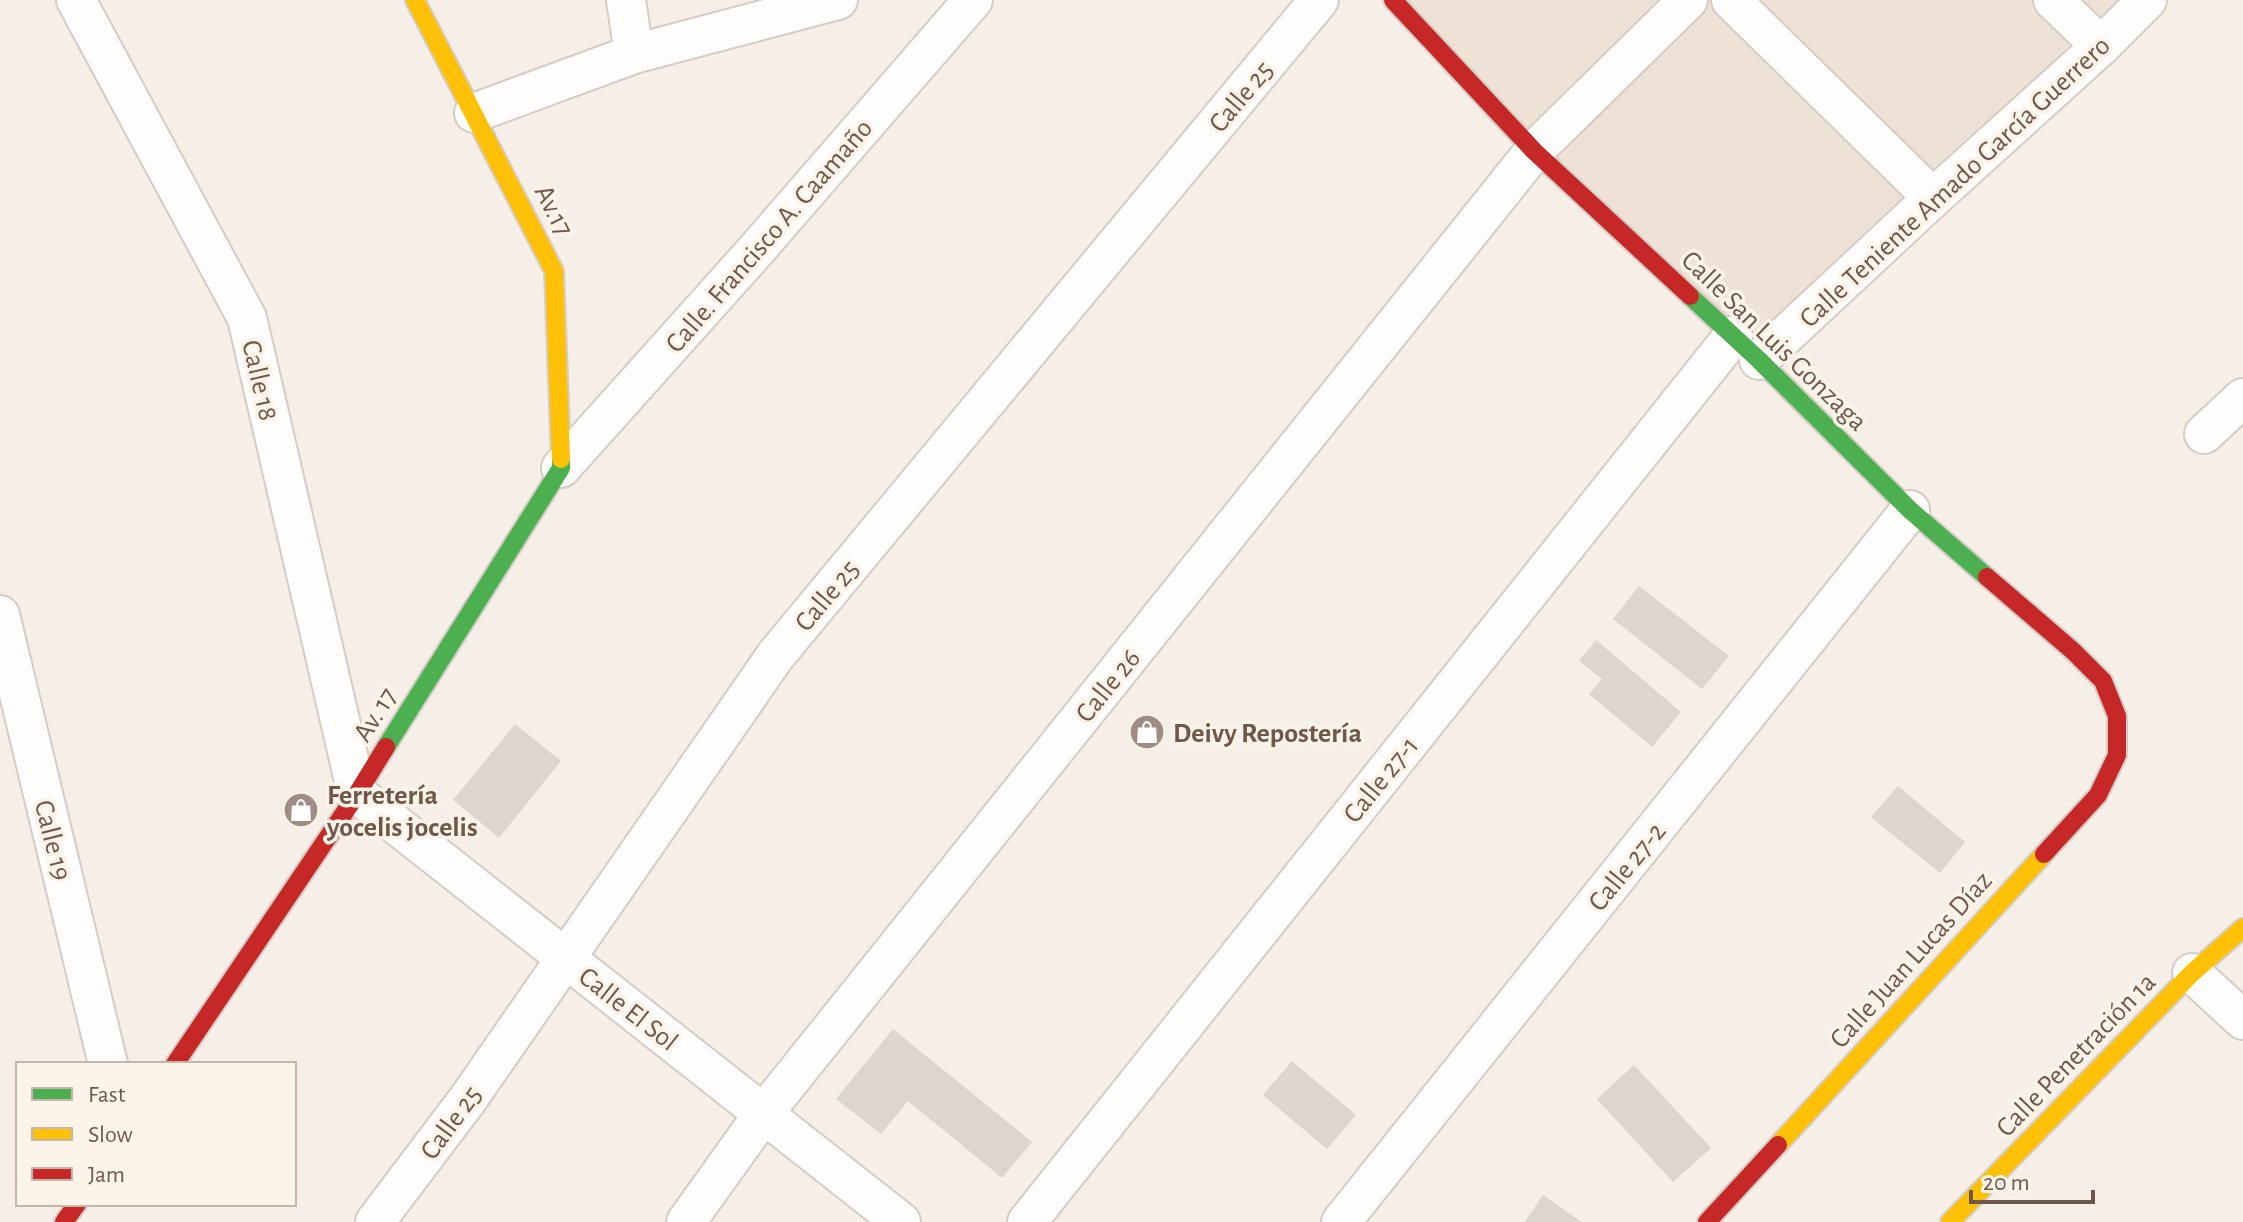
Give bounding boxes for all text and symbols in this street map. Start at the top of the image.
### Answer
street label: Calle Teniente Amado García Guerrero [1795,31,2116,333]
street label: Calle 25 [1204,56,1279,138]
street label: Calle. Francisco A. Caamaño [661,114,878,358]
street label: Av.17 [529,181,578,241]
street label: Calle San Luis Gonzaga [1676,246,1872,437]
street label: Calle 18 [236,337,282,423]
street label: Calle 25 [790,555,865,637]
street label: Calle 26 [1071,645,1146,728]
street label: Av. 17 [348,683,403,747]
shop icon: Deivy Repostería [1128,713,1166,751]
place label: Deivy Repostería [1173,720,1362,748]
street label: Calle 27-1 [1339,732,1424,829]
place label: Ferretería yocelis jocelis [326,782,478,842]
shop icon: Ferretería yocelis jocelis [282,791,320,829]
street label: Calle 19 [29,797,76,883]
street label: Calle 27-2 [1584,818,1671,917]
street label: Calle Juan Lucas Díaz [1825,867,1998,1054]
street label: Calle El Sol [573,962,683,1057]
street label: Calle Penetración 1a [1991,968,2161,1143]
legend [16,1062,296,1206]
street label: Calle 25 [416,1081,487,1165]
text: Fast [88,1083,126,1107]
text: Slow [88,1123,133,1147]
scale bar [1971,1154,2093,1204]
text: Jam [88,1163,125,1187]
text: 20 m [1983,1171,2030,1195]

